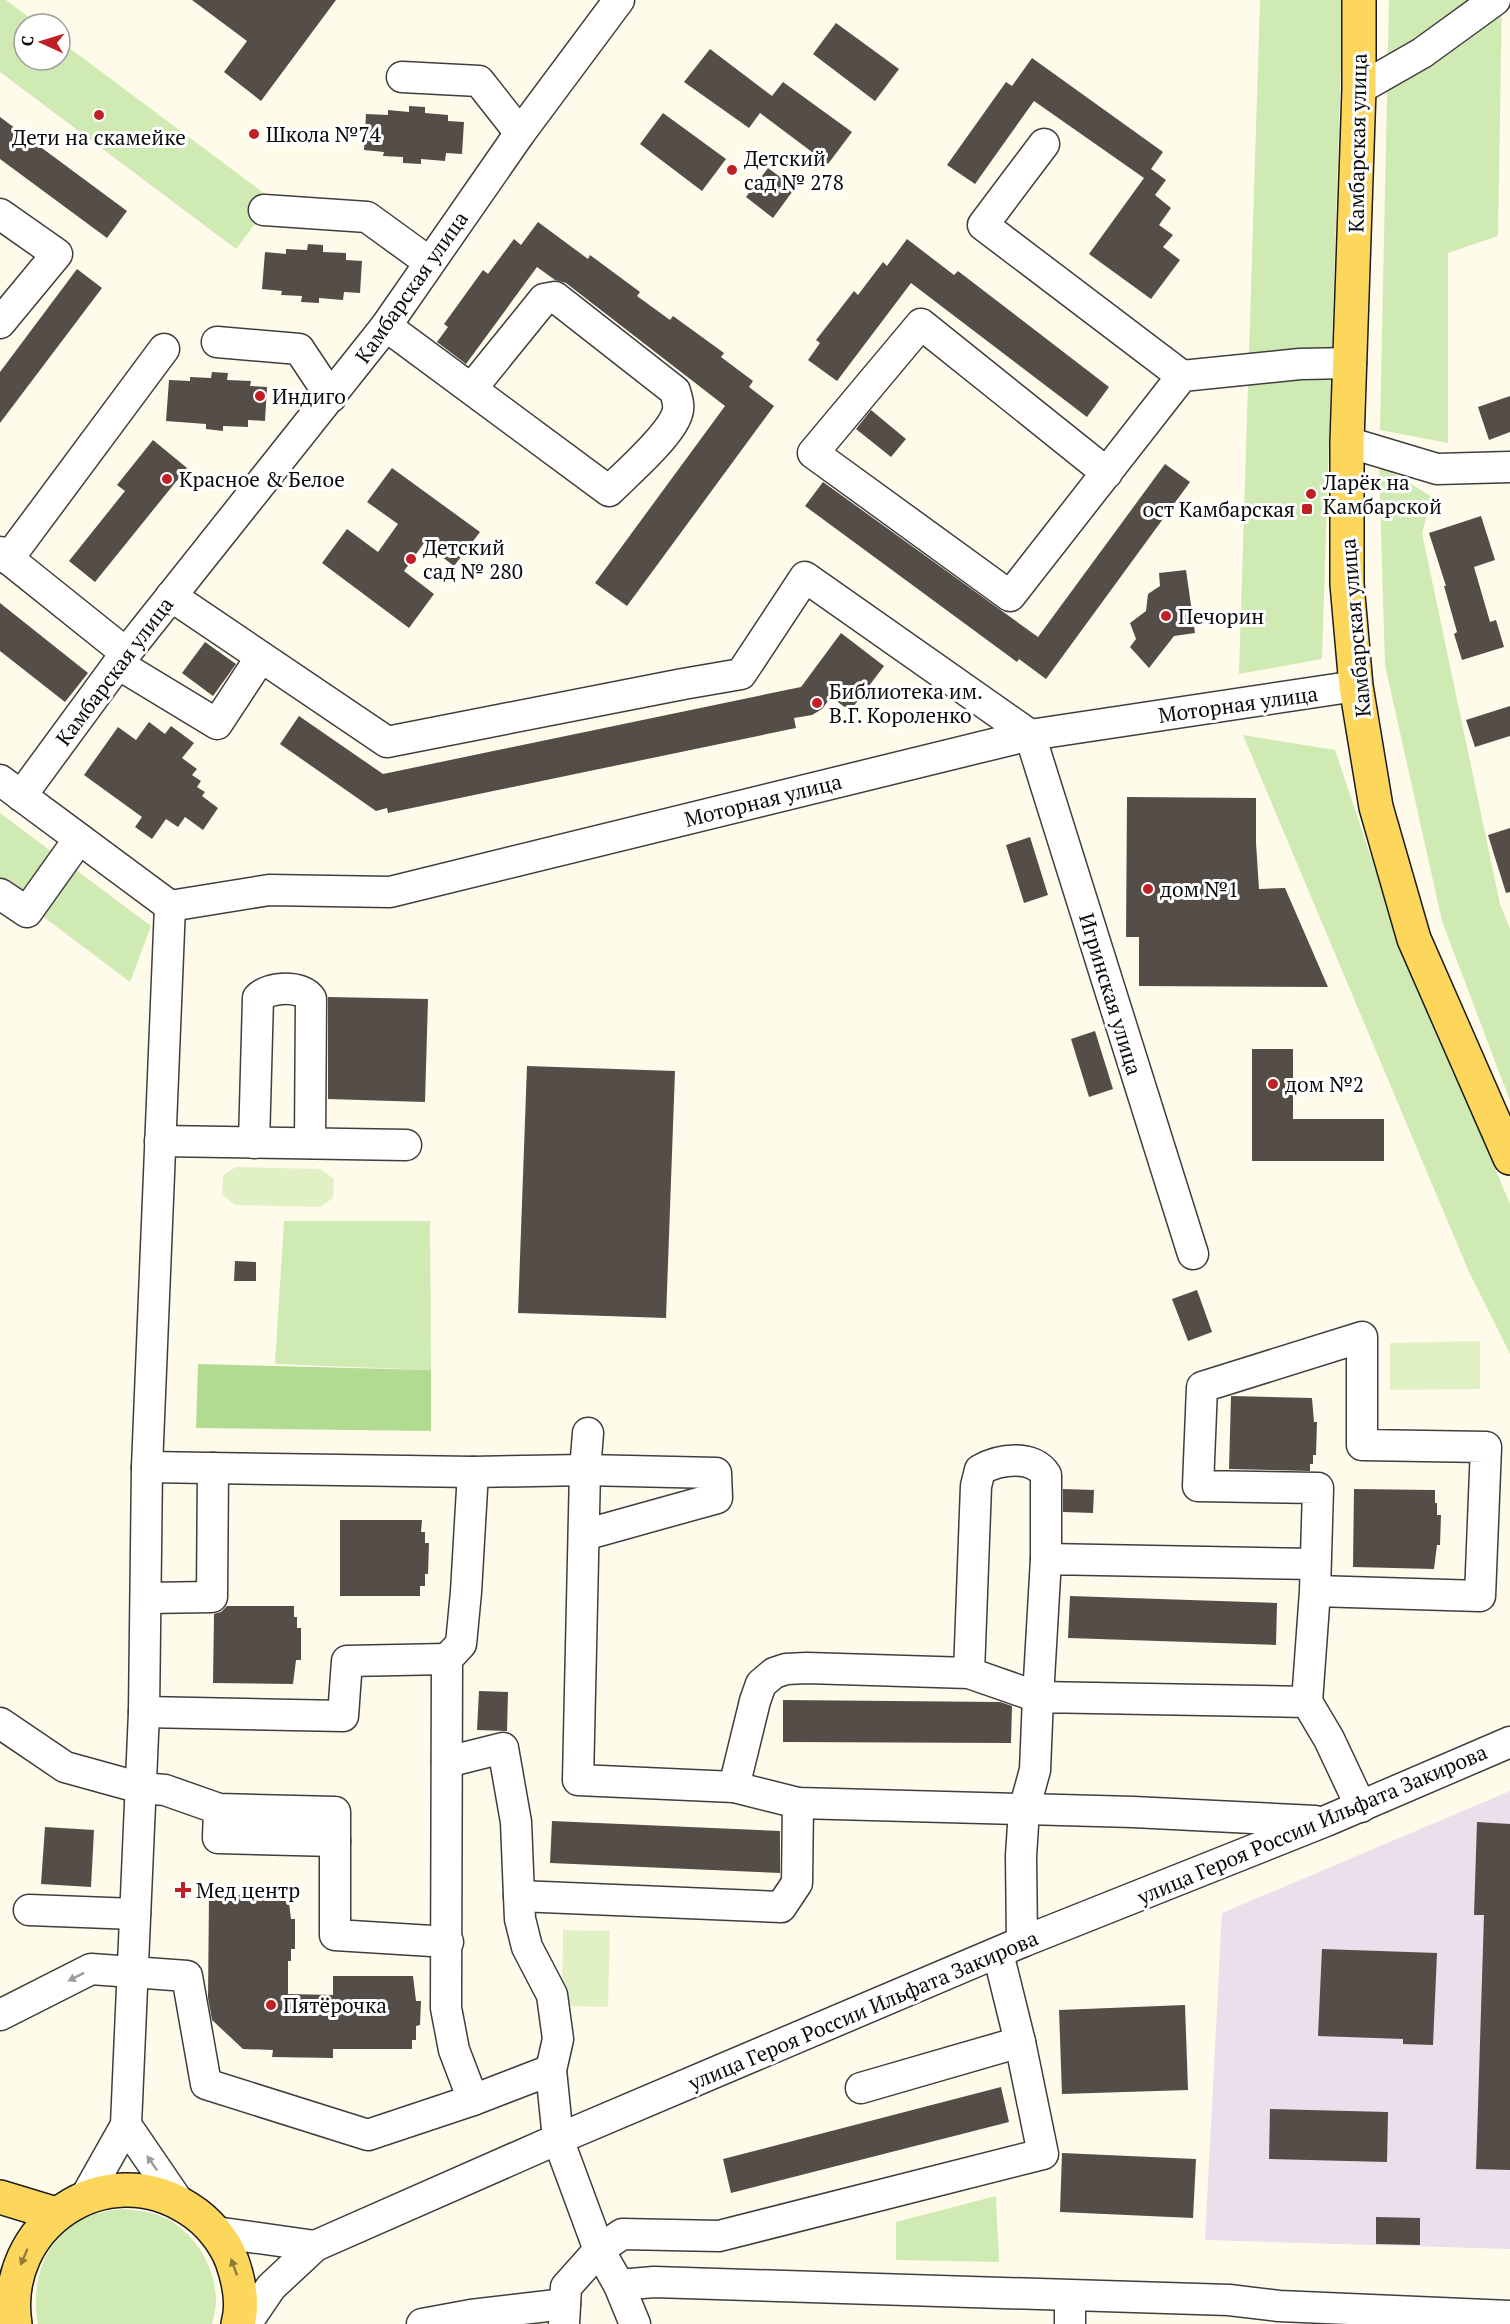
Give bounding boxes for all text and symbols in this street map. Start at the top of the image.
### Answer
north arrow [12,12,72,72]
text: С [16,35,38,47]
street label: Камбарская улица [1341,53,1373,233]
marker: Дети на скамейке [92,108,106,122]
place label: Школа №74 [266,120,382,148]
place label: Дети на скамейке [12,123,186,151]
marker: Школа №74 [247,127,261,141]
place label: Детский сад № 278 [744,144,844,196]
marker: Детский сад № 278 [725,163,739,177]
street label: Камбарская улица [348,205,474,368]
place label: Индиго [272,382,346,410]
marker: Индиго [253,389,267,403]
place label: Красное & Белое [179,465,345,493]
place label: Ларёк на Камбарской [1322,468,1442,520]
marker: Красное & Белое [160,472,174,486]
marker: Ларёк на Камбарской [1304,487,1318,501]
place label: ост Камбарская [1143,495,1295,523]
marker: ост Камбарская [1300,502,1314,516]
place label: Детский сад № 280 [423,533,523,585]
street label: Камбарская улица [1333,537,1377,719]
marker: Детский сад № 280 [404,552,418,566]
street label: Камбарская улица [49,591,179,751]
place label: Печорин [1178,602,1264,630]
marker: Печорин [1159,609,1173,623]
place label: Библиотека им. В.Г. Короленко [829,677,983,729]
street label: Моторная улица [1156,679,1320,729]
marker: Библиотека им. В.Г. Короленко [810,696,824,710]
street label: Моторная улица [682,767,845,833]
place label: дом №1 [1160,875,1239,903]
marker: дом №1 [1141,882,1155,896]
street label: Игринская улица [1073,910,1149,1079]
place label: дом №2 [1285,1070,1364,1098]
marker: дом №2 [1266,1077,1280,1091]
street label: улица Героя России Ильфата Закирова [1132,1737,1491,1911]
place label: Мед центр [196,1876,300,1904]
marker: Мед центр [174,1881,192,1899]
street label: улица Героя России Ильфата Закирова [683,1923,1042,2097]
one-way arrow [67,1971,85,1981]
place label: Пятёрочка [283,1991,387,2019]
marker: Пятёрочка [264,1998,278,2012]
one-way arrow [146,2156,158,2172]
one-way arrow [19,2248,28,2266]
one-way arrow [228,2257,238,2275]

